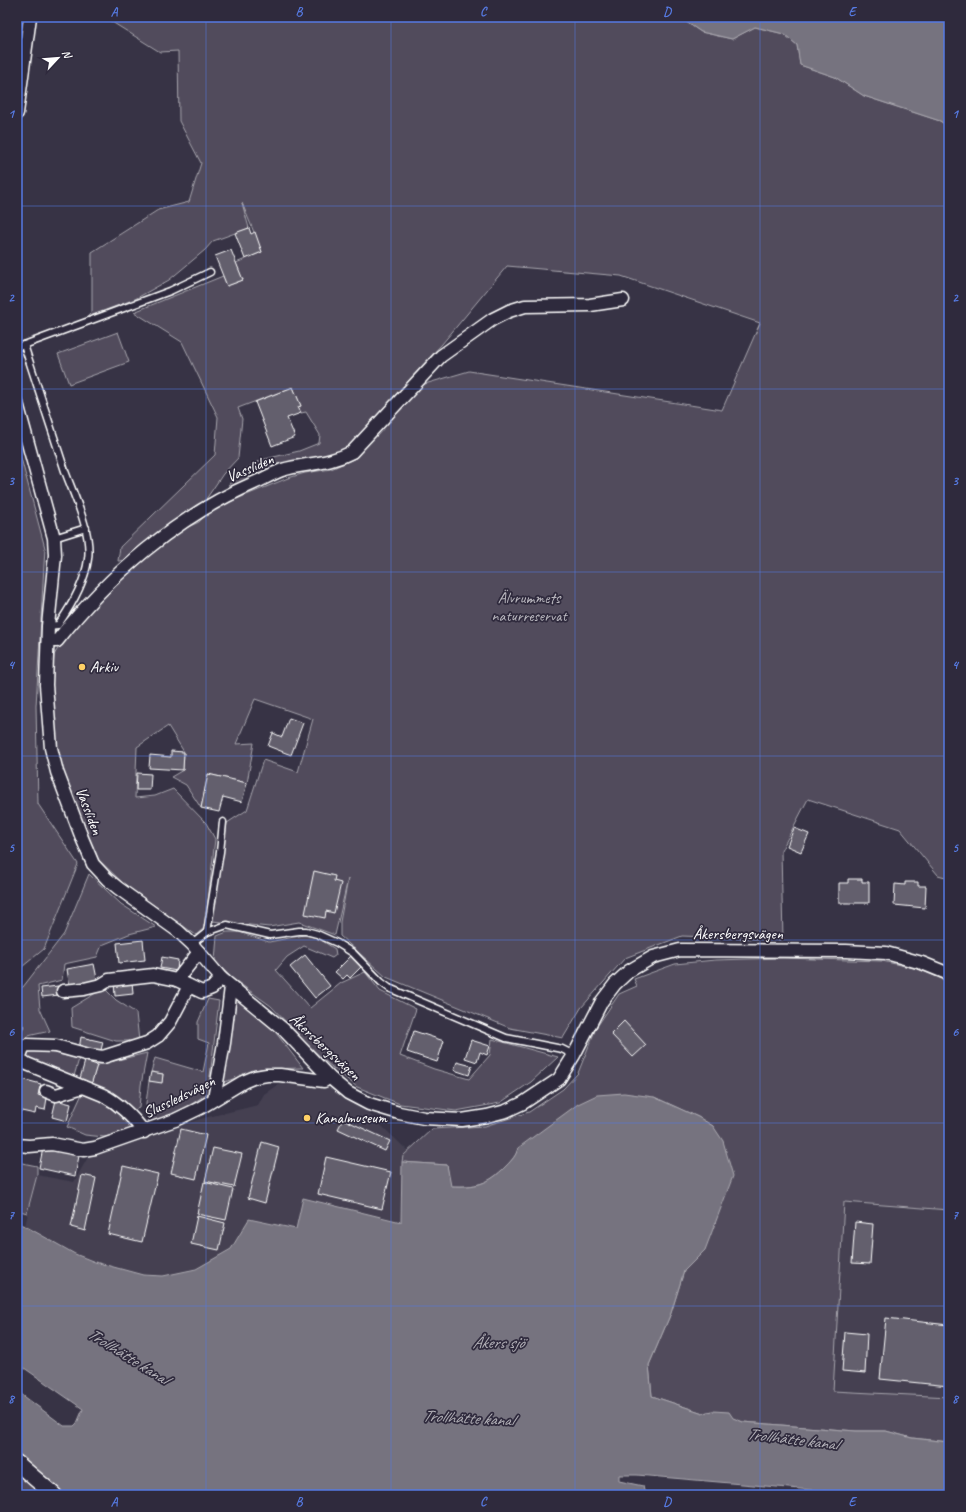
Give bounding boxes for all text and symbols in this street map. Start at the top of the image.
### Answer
text: A [111,4,119,20]
text: B [296,4,304,20]
text: C [480,4,488,20]
text: D [663,4,672,20]
text: E [849,4,858,20]
north arrow [38,38,78,78]
text: N [59,47,76,62]
text: 1 [8,106,16,122]
text: 1 [952,106,960,122]
text: 2 [8,290,15,306]
text: 2 [952,290,959,306]
street label: Vassliden [223,449,277,487]
text: 3 [8,473,15,489]
text: 3 [952,473,959,489]
park label: Älvrummets naturreservat [491,588,568,626]
text: 4 [8,657,16,673]
place label: Arkiv [90,657,119,677]
text: 4 [952,657,960,673]
marker: Arkiv [77,662,87,672]
street label: Vassliden [71,784,107,838]
text: 5 [8,840,15,856]
text: 5 [952,840,959,856]
street label: Åkersbergsvägen [693,924,784,944]
street label: Åkersbergsvägen [285,1009,365,1086]
text: 6 [8,1024,15,1040]
text: 6 [952,1024,959,1040]
street label: Slussledsvägen [140,1071,219,1123]
place label: Kanalmuseum [315,1108,388,1128]
marker: Kanalmuseum [302,1113,312,1123]
text: 7 [8,1207,15,1223]
text: 7 [952,1207,959,1223]
water label: Trollhätte kanal [84,1323,177,1392]
water label: Åkers sjö [472,1332,528,1353]
text: 8 [8,1391,16,1407]
text: 8 [952,1391,960,1407]
water label: Trollhätte kanal [422,1405,520,1431]
water label: Trollhätte kanal [746,1423,845,1456]
text: A [111,1494,119,1510]
text: B [296,1494,304,1510]
text: C [480,1494,488,1510]
text: D [663,1494,672,1510]
text: E [849,1494,858,1510]

